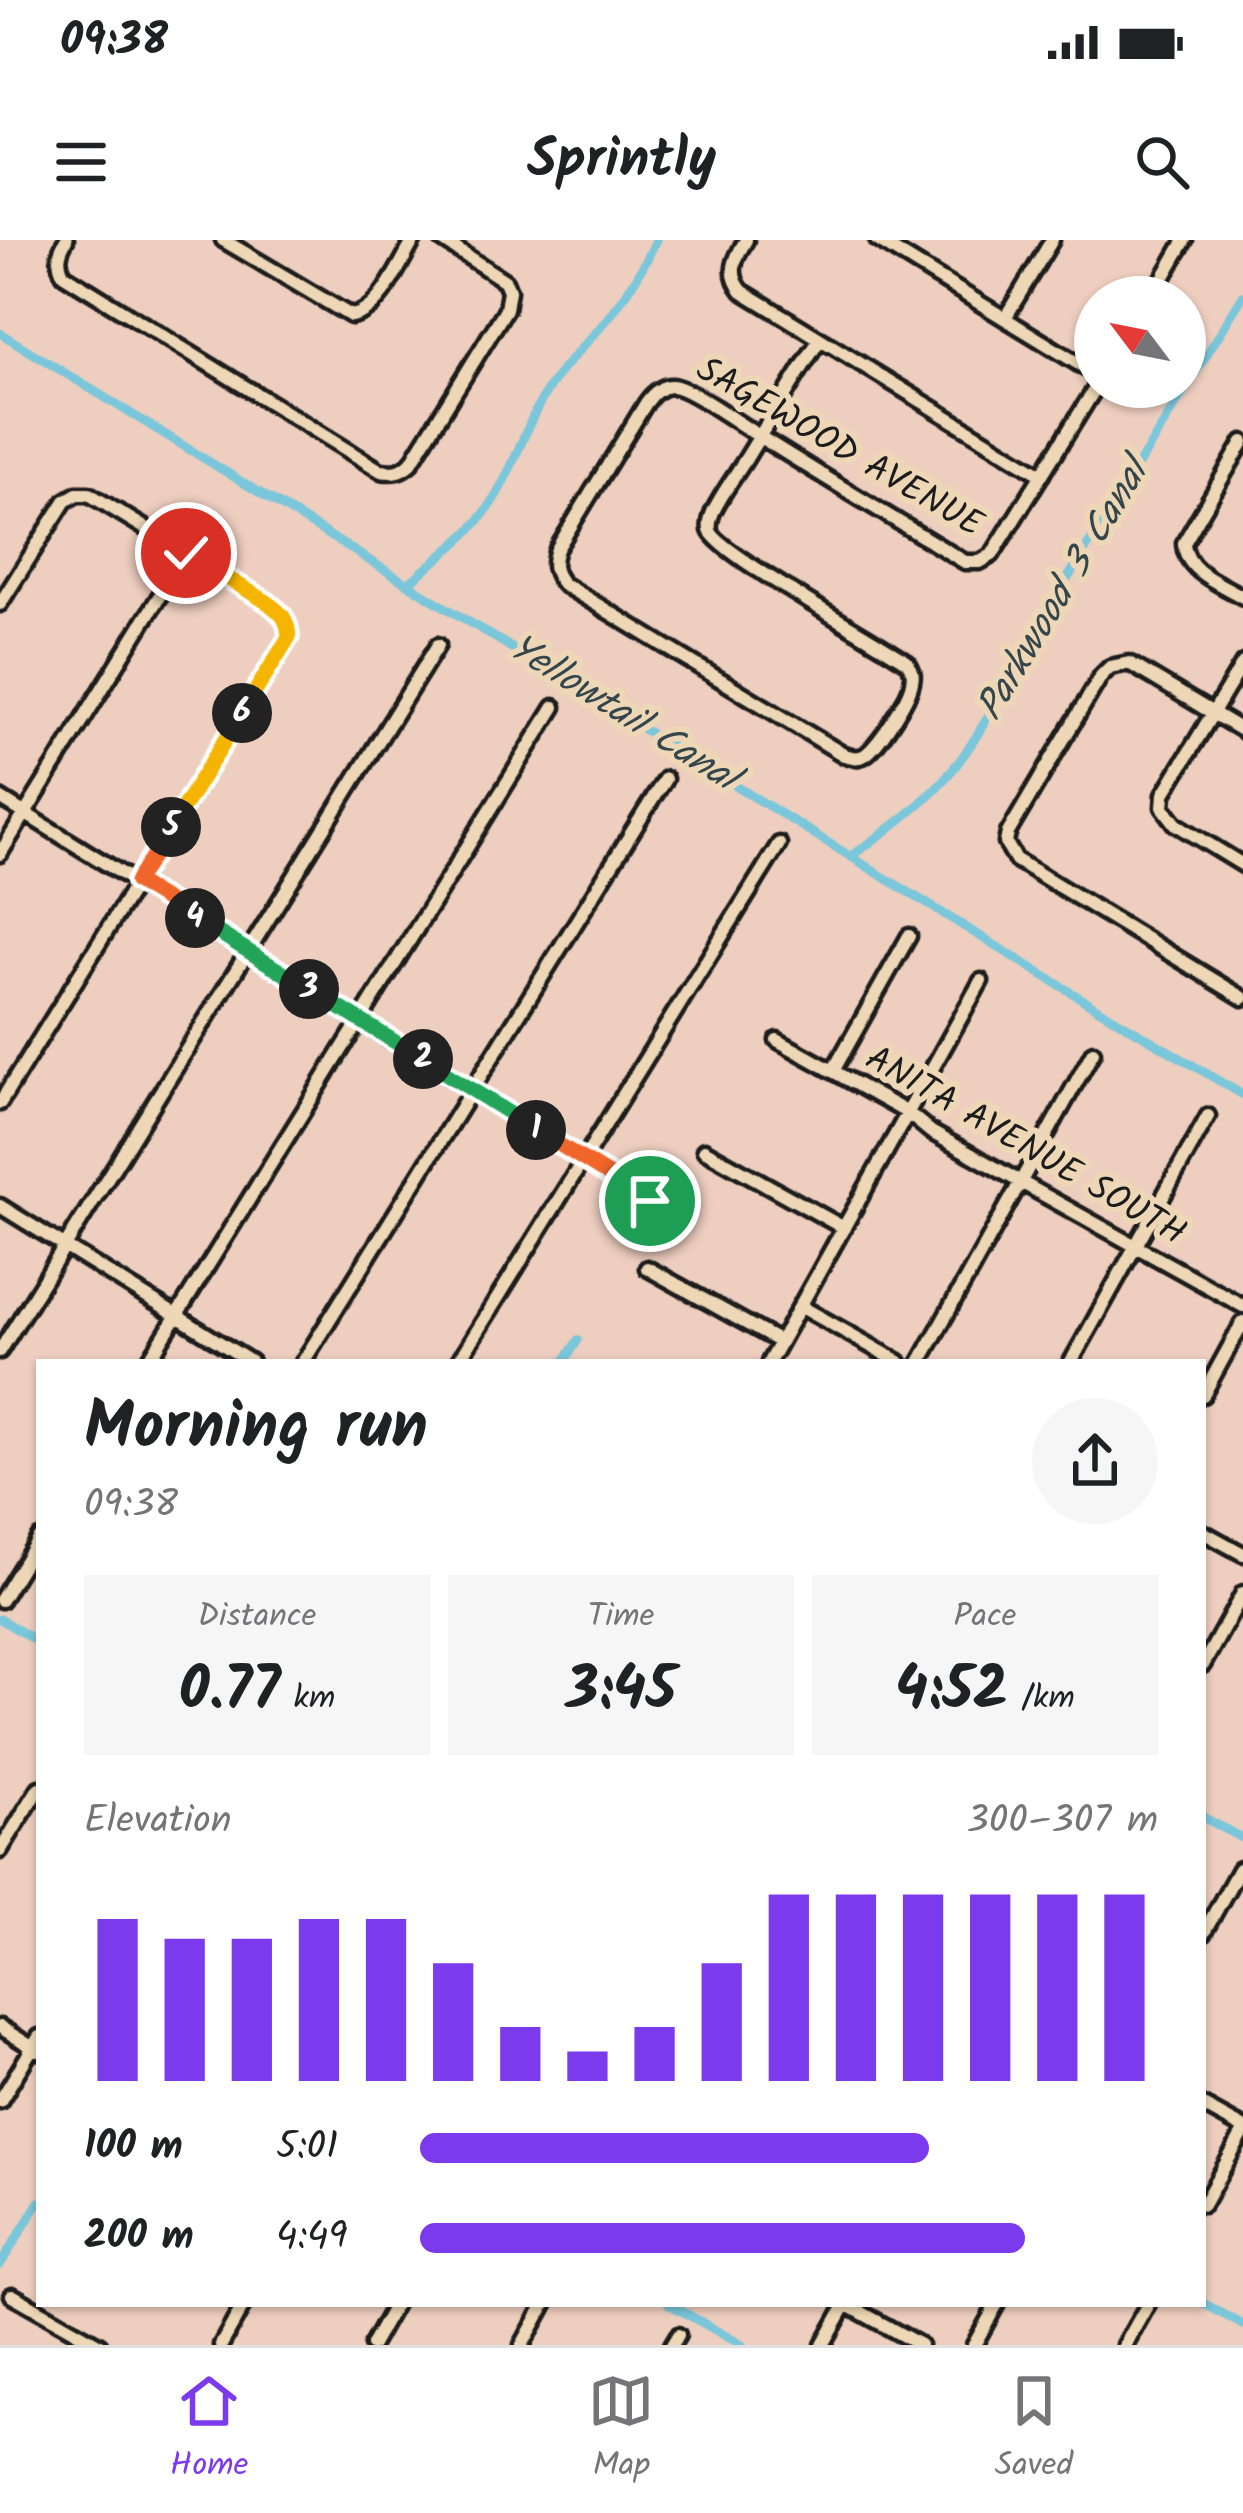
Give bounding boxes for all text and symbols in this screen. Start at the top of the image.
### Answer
text: 09:38 [60,6,168,78]
text: Sprintly [527,119,716,205]
icon: menu [48,129,114,195]
icon: search [1129,129,1195,195]
north arrow [1074,276,1206,408]
map controls [1074,276,1206,408]
street label: SAGEWOOD AVENUE [685,343,994,554]
water label: Parkwood 3 Canal [961,442,1171,734]
pin [135,502,237,604]
icon: check [153,520,219,586]
water label: Yellowtail Canal [495,619,755,813]
pin: 6 [212,683,272,743]
text: 6 [233,686,251,739]
pin: 5 [141,797,201,857]
text: 5 [163,800,179,853]
pin: 4 [165,888,225,948]
text: 4 [186,891,204,944]
pin: 3 [279,959,339,1019]
text: 3 [300,962,318,1015]
pin: 2 [393,1029,453,1089]
text: 2 [413,1032,433,1085]
street label: ANITA AVENUE SOUTH [854,1032,1196,1262]
pin: 1 [506,1100,566,1160]
text: 1 [531,1103,541,1156]
pin [599,1150,701,1252]
icon: arrive [617,1168,683,1234]
text: Morning run [84,1377,428,1482]
button: share [1032,1398,1158,1524]
text: 09:38 [84,1475,178,1537]
text: Distance [198,1591,316,1644]
text: Time [588,1591,654,1644]
text: Pace [954,1591,1016,1644]
text: 0.77 [179,1644,280,1740]
text: 3:45 [566,1644,676,1740]
text: 4:52 [895,1644,1008,1740]
text: km [280,1673,335,1726]
text: /km [1008,1673,1075,1726]
text: Elevation [84,1791,232,1853]
text: 300–307 m [967,1791,1158,1853]
text: 100 m [84,2117,183,2179]
text: 5:01 [276,2117,338,2179]
text: 200 m [84,2207,194,2269]
text: 4:49 [276,2207,348,2269]
tab: Home [170,2368,248,2493]
tab: Map [588,2368,654,2493]
tab: Saved [995,2368,1073,2493]

